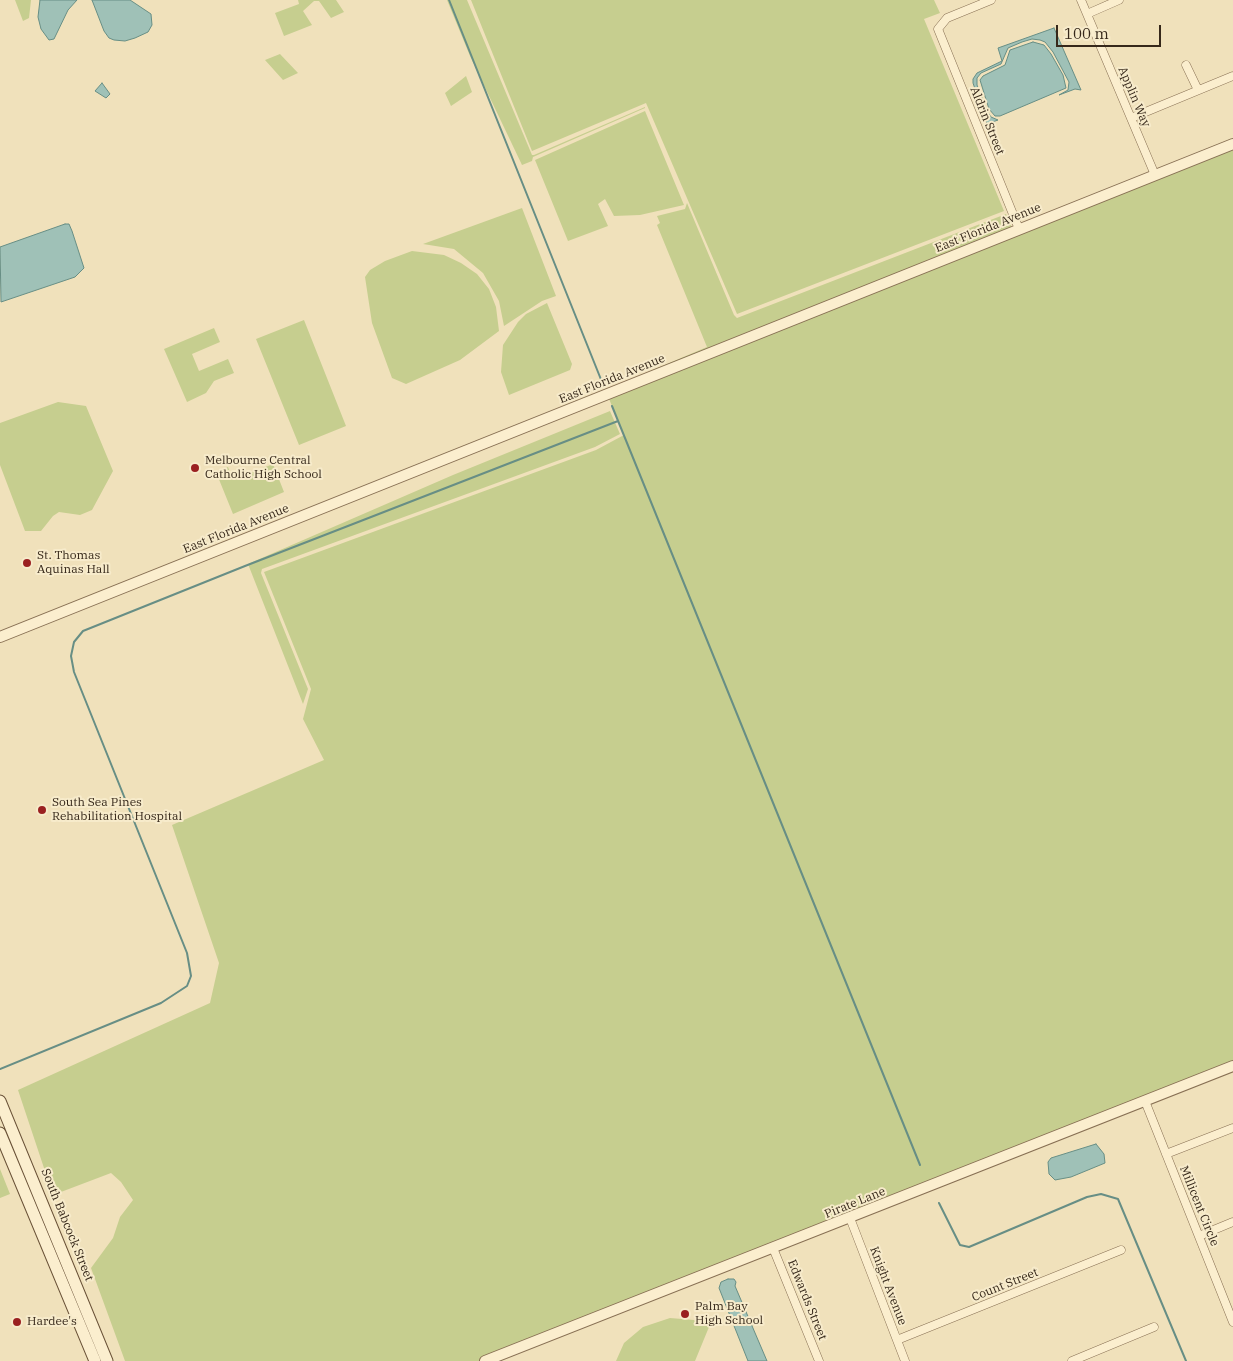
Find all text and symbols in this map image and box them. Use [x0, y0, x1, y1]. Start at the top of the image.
scale bar [1058, 15, 1163, 47]
text: 100 m [1064, 24, 1109, 43]
street label: Applin Way [1115, 65, 1153, 129]
street label: Aldrin Street [967, 85, 1007, 157]
street label: East Florida Avenue [933, 200, 1043, 256]
street label: East Florida Avenue [557, 351, 667, 407]
place label: Melbourne Central Catholic High School [205, 454, 322, 482]
marker: Melbourne Central Catholic High School [189, 462, 201, 474]
street label: East Florida Avenue [181, 501, 291, 557]
place label: St. Thomas Aquinas Hall [37, 549, 110, 577]
marker: St. Thomas Aquinas Hall [21, 557, 33, 569]
place label: South Sea Pines Rehabilitation Hospital [52, 796, 182, 824]
marker: South Sea Pines Rehabilitation Hospital [36, 804, 48, 816]
street label: Millicent Circle [1176, 1164, 1222, 1248]
street label: South Babcock Street [38, 1167, 96, 1283]
street label: Pirate Lane [823, 1184, 887, 1222]
street label: Knight Avenue [866, 1245, 910, 1327]
street label: Edwards Street [784, 1258, 830, 1342]
street label: Count Street [970, 1265, 1040, 1305]
place label: Palm Bay High School [695, 1300, 763, 1328]
marker: Palm Bay High School [679, 1308, 691, 1320]
place label: Hardee's [27, 1315, 77, 1329]
marker: Hardee's [11, 1316, 23, 1328]

